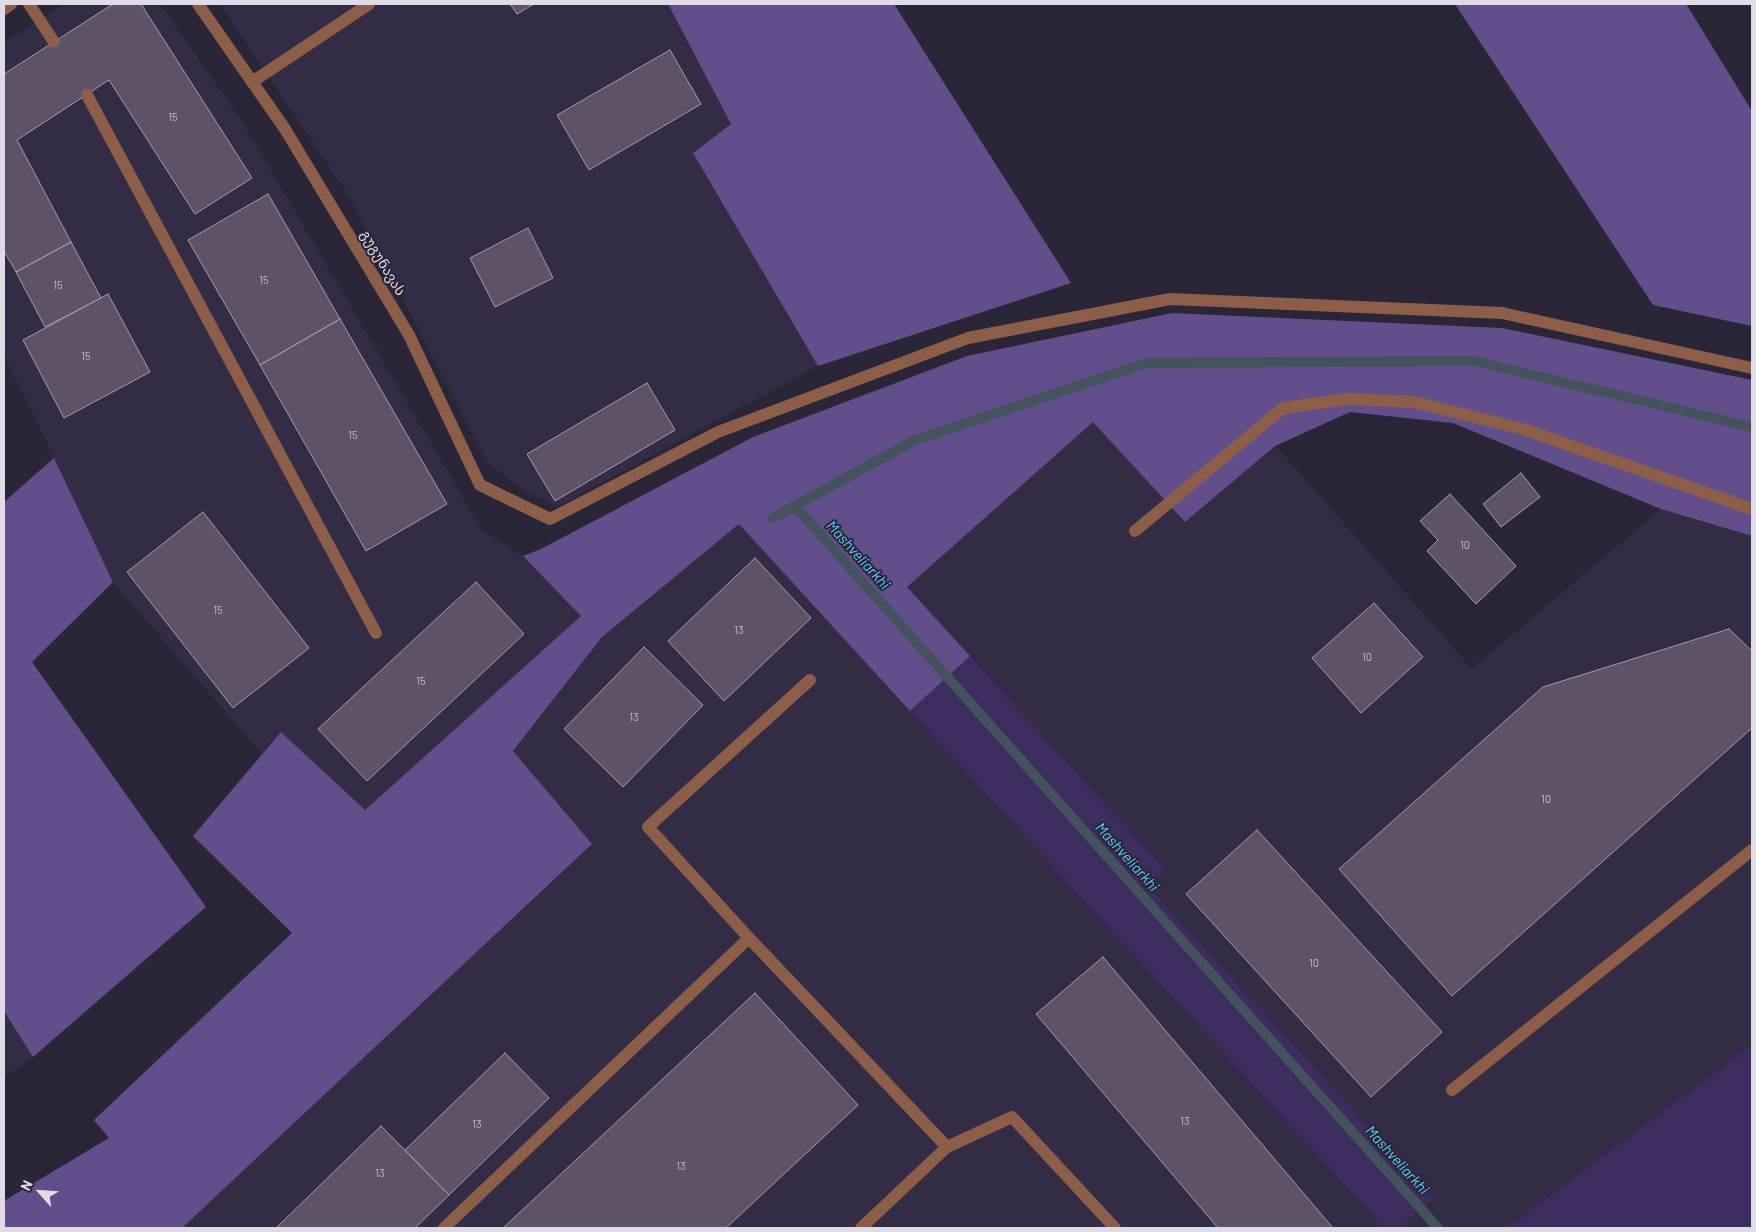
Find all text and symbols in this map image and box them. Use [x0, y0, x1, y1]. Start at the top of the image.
house number: 15 [168, 110, 178, 124]
street label: გუგუნავას [357, 227, 409, 299]
house number: 15 [259, 273, 269, 287]
house number: 15 [53, 278, 63, 292]
house number: 15 [81, 349, 91, 363]
house number: 15 [348, 428, 358, 442]
water label: Mashveliarkhi [822, 517, 894, 593]
house number: 10 [1460, 538, 1470, 552]
house number: 15 [213, 603, 223, 617]
house number: 13 [734, 623, 744, 637]
house number: 10 [1362, 650, 1372, 664]
house number: 15 [416, 674, 426, 688]
house number: 13 [629, 710, 639, 724]
house number: 10 [1541, 792, 1551, 806]
water label: Mashveliarkhi [1091, 819, 1163, 895]
house number: 10 [1309, 956, 1319, 970]
house number: 13 [1180, 1114, 1190, 1128]
house number: 13 [472, 1117, 482, 1131]
water label: Mashveliarkhi [1361, 1122, 1433, 1198]
house number: 13 [676, 1159, 686, 1173]
house number: 13 [375, 1166, 385, 1180]
north arrow [15, 1167, 65, 1217]
text: N [16, 1177, 36, 1193]

